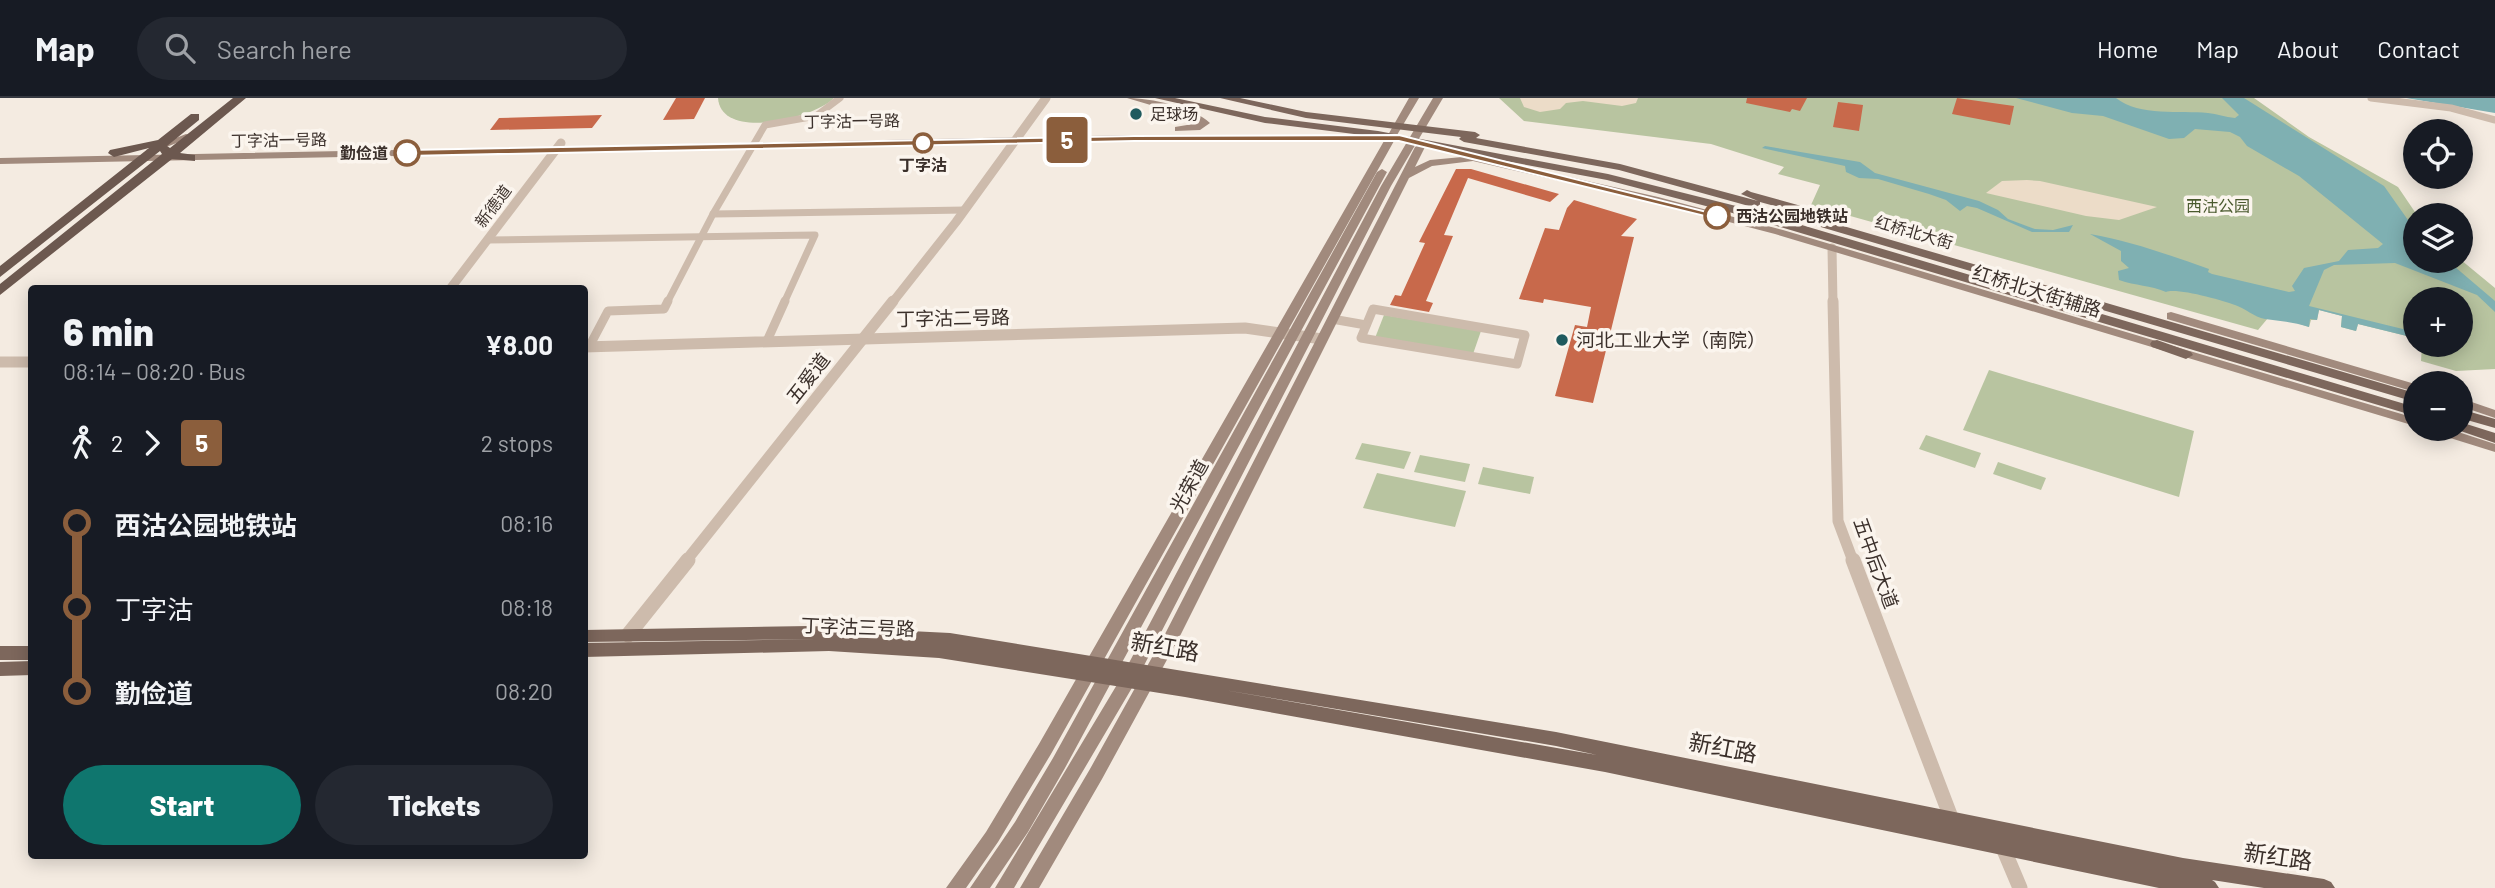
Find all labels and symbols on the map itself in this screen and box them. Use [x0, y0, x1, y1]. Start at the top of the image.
place label: 足球场 [1150, 104, 1198, 123]
marker: 足球场 [1128, 106, 1144, 122]
street label: 丁字沽一号路 [804, 110, 900, 131]
line badge: 5 [1044, 117, 1090, 163]
street label: 丁字沽一号路 [231, 129, 327, 150]
marker: 丁字沽 [913, 133, 933, 153]
marker: 勤俭道 [394, 140, 420, 166]
place label: 勤俭道 [340, 143, 388, 162]
place label: 丁字沽 [899, 155, 947, 174]
street label: 新德道 [471, 181, 515, 231]
park label: 西沽公园 [2186, 196, 2250, 215]
marker: 西沽公园地铁站 [1704, 203, 1730, 229]
place label: 西沽公园地铁站 [1736, 206, 1848, 225]
street label: 红桥北大街 [1873, 211, 1955, 252]
street label: 红桥北大街辅路 [1970, 260, 2104, 321]
street label: 丁字沽二号路 [896, 305, 1010, 330]
place label: 河北工业大学（南院） [1576, 328, 1766, 351]
marker: 河北工业大学（南院） [1554, 332, 1570, 348]
street label: 五爱道 [781, 348, 834, 407]
street label: 光荣道 [1165, 455, 1212, 516]
street label: 五中后大道 [1849, 514, 1904, 611]
street label: 丁字沽三号路 [801, 613, 915, 640]
street label: 新红路 [1129, 626, 1202, 666]
street label: 新红路 [1687, 727, 1760, 767]
street label: 新红路 [2242, 837, 2314, 875]

